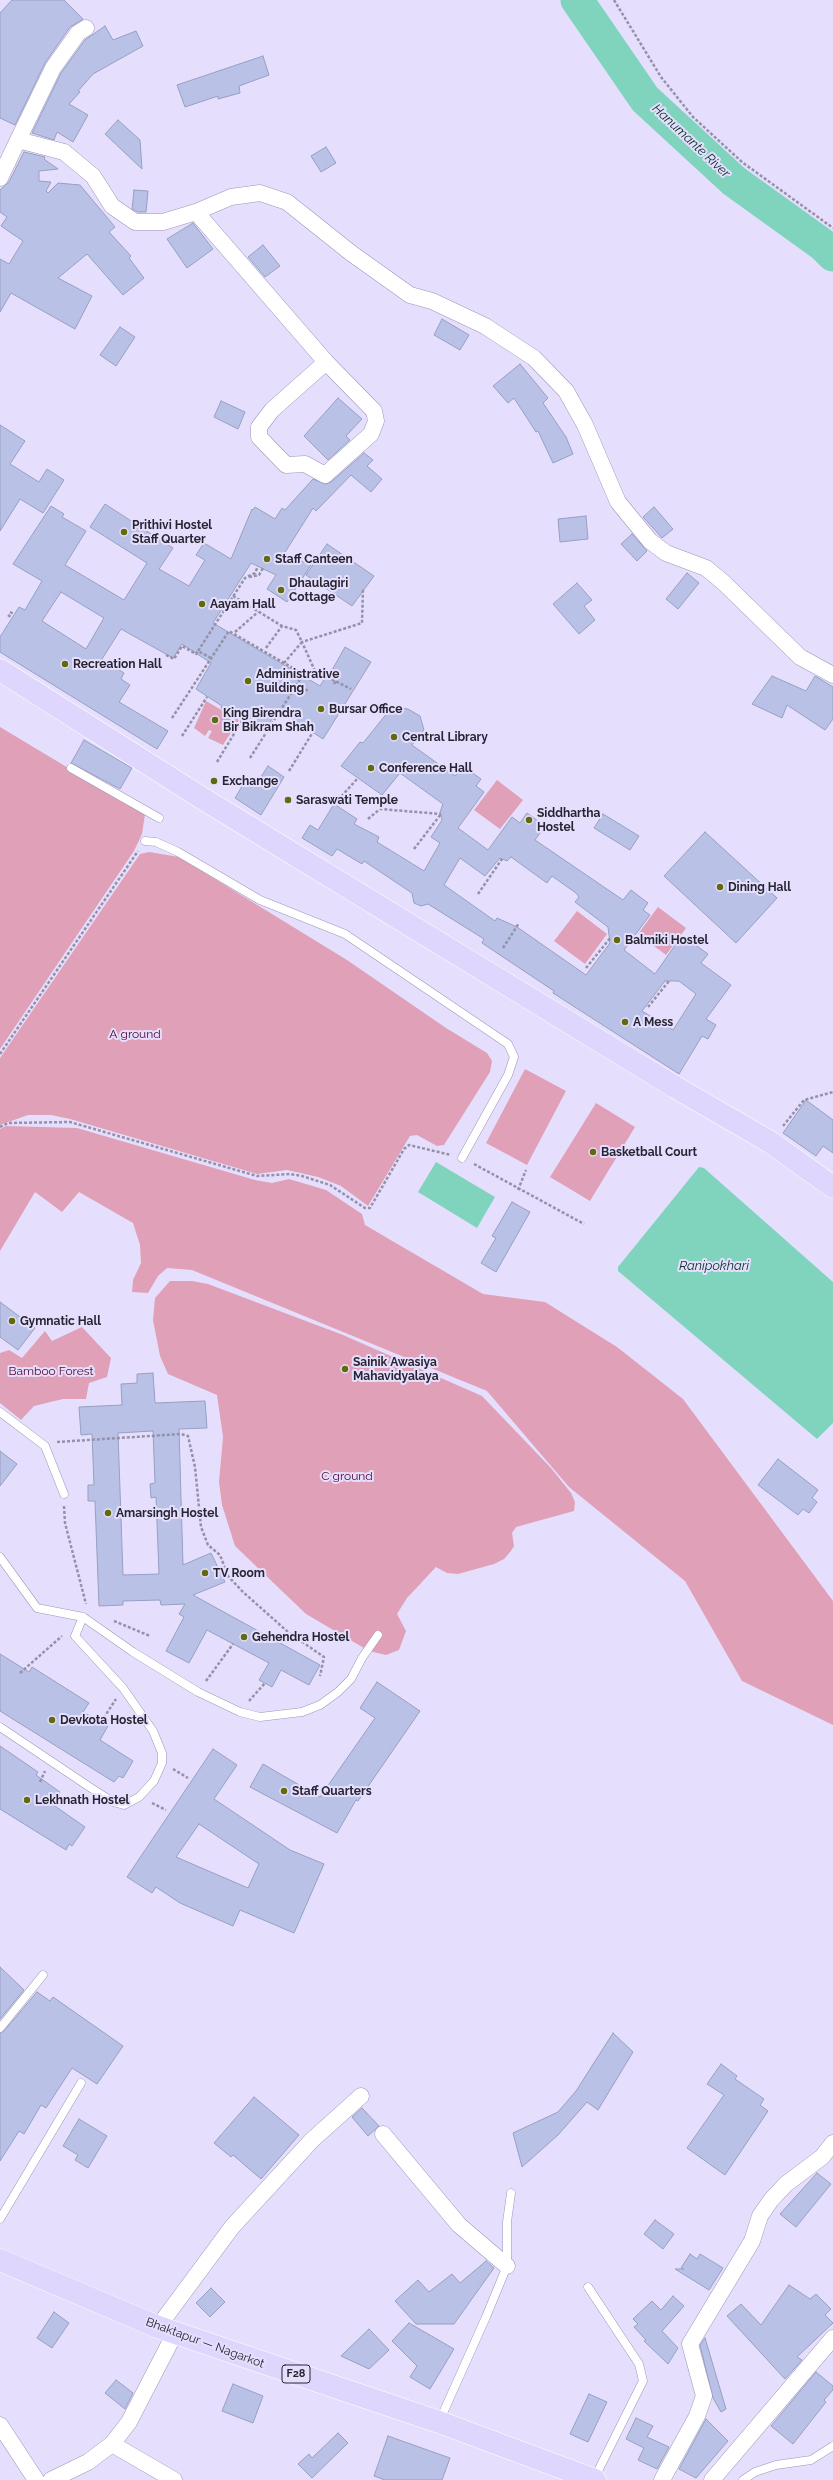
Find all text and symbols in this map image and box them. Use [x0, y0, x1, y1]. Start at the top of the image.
water label: Hanumante River [649, 101, 733, 181]
place label: Prithivi Hostel Staff Quarter [132, 518, 212, 546]
marker: Prithivi Hostel Staff Quarter [119, 527, 129, 537]
place label: Staff Canteen [275, 552, 353, 566]
marker: Staff Canteen [262, 554, 272, 564]
place label: Dhaulagiri Cottage [289, 576, 348, 604]
marker: Dhaulagiri Cottage [276, 585, 286, 595]
place label: Aayam Hall [210, 597, 275, 611]
marker: Aayam Hall [197, 599, 207, 609]
place label: Recreation Hall [73, 657, 162, 671]
marker: Recreation Hall [60, 659, 70, 669]
place label: Administrative Building [256, 667, 339, 695]
marker: Administrative Building [243, 676, 253, 686]
place label: Bursar Office [329, 702, 402, 716]
marker: Bursar Office [316, 704, 326, 714]
place label: King Birendra Bir Bikram Shah [223, 706, 314, 734]
marker: King Birendra Bir Bikram Shah [210, 715, 220, 725]
place label: Central Library [402, 730, 488, 744]
marker: Central Library [389, 732, 399, 742]
place label: Conference Hall [379, 761, 472, 775]
marker: Conference Hall [366, 763, 376, 773]
place label: Exchange [222, 774, 278, 788]
marker: Exchange [209, 776, 219, 786]
place label: Saraswati Temple [296, 793, 398, 807]
marker: Saraswati Temple [283, 795, 293, 805]
place label: Siddhartha Hostel [537, 806, 600, 834]
marker: Siddhartha Hostel [524, 815, 534, 825]
place label: Dining Hall [728, 880, 791, 894]
marker: Dining Hall [715, 882, 725, 892]
place label: Balmiki Hostel [625, 933, 708, 947]
marker: Balmiki Hostel [612, 935, 622, 945]
place label: A Mess [633, 1015, 673, 1029]
marker: A Mess [620, 1017, 630, 1027]
park label: A ground [109, 1027, 161, 1041]
place label: Basketball Court [601, 1145, 697, 1159]
marker: Basketball Court [588, 1147, 598, 1157]
water label: Ranipokhari [679, 1258, 749, 1274]
place label: Gymnatic Hall [20, 1314, 101, 1328]
marker: Gymnatic Hall [7, 1316, 17, 1326]
place label: Sainik Awasiya Mahavidyalaya [353, 1355, 439, 1383]
park label: Bamboo Forest [9, 1364, 93, 1378]
marker: Sainik Awasiya Mahavidyalaya [340, 1364, 350, 1374]
park label: C ground [321, 1469, 373, 1483]
place label: Amarsingh Hostel [116, 1506, 218, 1520]
marker: Amarsingh Hostel [103, 1508, 113, 1518]
place label: TV Room [213, 1566, 265, 1580]
marker: TV Room [200, 1568, 210, 1578]
place label: Gehendra Hostel [252, 1630, 349, 1644]
marker: Gehendra Hostel [239, 1632, 249, 1642]
place label: Devkota Hostel [60, 1713, 148, 1727]
marker: Devkota Hostel [47, 1715, 57, 1725]
place label: Staff Quarters [292, 1784, 372, 1798]
marker: Staff Quarters [279, 1786, 289, 1796]
place label: Lekhnath Hostel [35, 1793, 129, 1807]
marker: Lekhnath Hostel [22, 1795, 32, 1805]
street label: Bhaktapur — Nagarkot [144, 2315, 266, 2371]
road number: F28 [282, 2365, 310, 2383]

